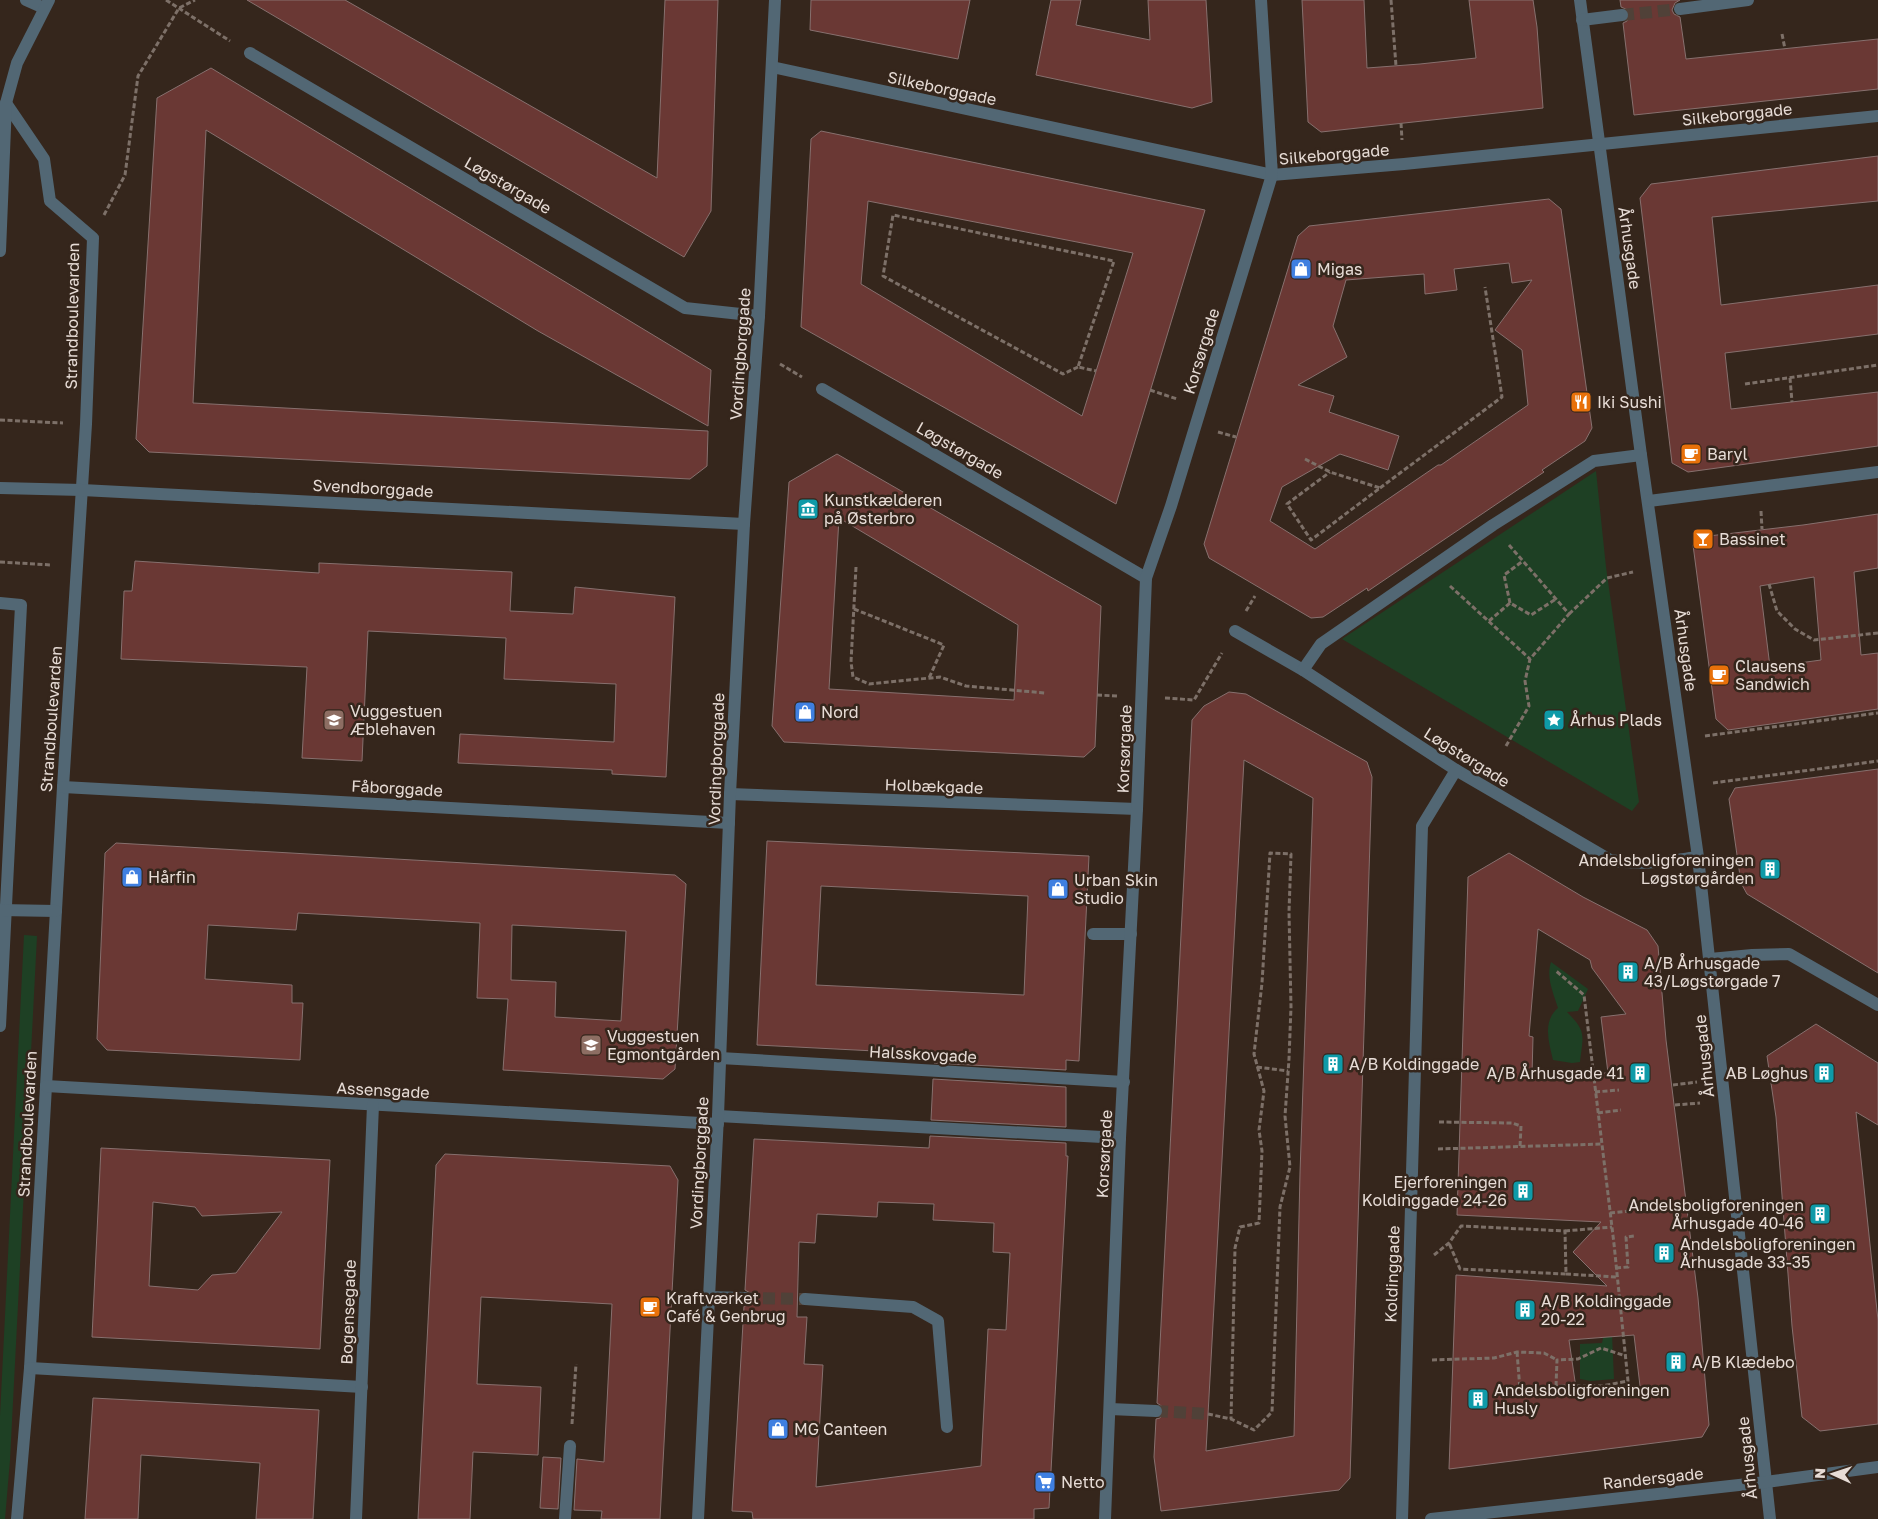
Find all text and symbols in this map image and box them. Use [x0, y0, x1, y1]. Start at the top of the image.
street label: Silkeborggade [886, 67, 998, 109]
street label: Silkeborggade [1681, 98, 1793, 130]
street label: Silkeborggade [1278, 139, 1390, 169]
street label: Løgstørgade [461, 152, 555, 218]
street label: Århusgade [1614, 206, 1646, 290]
street label: Strandboulevarden [61, 242, 83, 390]
shop icon: Migas [1289, 257, 1313, 281]
place label: Migas [1317, 259, 1362, 279]
street label: Vordingborggade [725, 287, 755, 421]
street label: Korsørgade [1178, 306, 1224, 396]
restaurant icon: Iki Sushi [1569, 390, 1593, 414]
place label: Iki Sushi [1597, 392, 1662, 412]
street label: Løgstørgade [913, 417, 1007, 483]
cafe icon: Baryl [1679, 442, 1703, 466]
place label: Baryl [1707, 444, 1748, 464]
street label: Svendborggade [312, 475, 434, 501]
place label: Kunstkælderen på Østerbro [824, 490, 942, 528]
museum icon: Kunstkælderen på Østerbro [796, 497, 820, 521]
bar icon: Bassinet [1691, 527, 1715, 551]
place label: Bassinet [1719, 529, 1786, 549]
street label: Århusgade [1670, 608, 1702, 692]
street label: Strandboulevarden [36, 645, 66, 793]
place label: Clausens Sandwich [1735, 656, 1810, 694]
cafe icon: Clausens Sandwich [1707, 663, 1731, 687]
street label: Vordingborggade [704, 692, 728, 826]
shop icon: Nord [793, 700, 817, 724]
place label: Vuggestuen Æblehaven [350, 701, 442, 739]
place label: Nord [821, 702, 859, 722]
street label: Korsørgade [1112, 704, 1136, 794]
school or university icon: Vuggestuen Æblehaven [322, 708, 346, 732]
place icon: Århus Plads [1542, 708, 1566, 732]
place label: Århus Plads [1570, 710, 1662, 730]
street label: Løgstørgade [1420, 723, 1514, 791]
street label: Holbækgade [884, 774, 984, 798]
street label: Fåborggade [351, 776, 443, 800]
place label: Andelsboligforeningen Løgstørgården [1578, 850, 1754, 888]
building icon: Andelsboligforeningen Løgstørgården [1758, 857, 1782, 881]
shop icon: Hårfin [120, 865, 144, 889]
place label: Hårfin [148, 867, 196, 887]
place label: Urban Skin Studio [1074, 870, 1158, 908]
shop icon: Urban Skin Studio [1046, 877, 1070, 901]
place label: A/B Århusgade 43/Løgstørgade 7 [1644, 953, 1781, 991]
building icon: A/B Århusgade 43/Løgstørgade 7 [1616, 960, 1640, 984]
street label: Århusgade [1690, 1014, 1718, 1098]
place label: Vuggestuen Egmontgården [607, 1026, 720, 1064]
school or university icon: Vuggestuen Egmontgården [579, 1033, 603, 1057]
street label: Halsskovgade [869, 1041, 977, 1067]
street label: Strandboulevarden [13, 1050, 41, 1198]
building icon: A/B Koldinggade [1321, 1052, 1345, 1076]
place label: A/B Koldinggade [1349, 1054, 1479, 1074]
building icon: A/B Århusgade 41 [1628, 1061, 1652, 1085]
building icon: AB Løghus [1812, 1061, 1836, 1085]
place label: A/B Århusgade 41 [1486, 1063, 1624, 1083]
place label: AB Løghus [1726, 1063, 1808, 1083]
street label: Assensgade [336, 1078, 430, 1102]
street label: Vordingborggade [686, 1096, 712, 1230]
street label: Korsørgade [1092, 1109, 1116, 1199]
place label: Ejerforeningen Koldinggade 24-26 [1362, 1172, 1507, 1210]
building icon: Ejerforeningen Koldinggade 24-26 [1511, 1179, 1535, 1203]
place label: Andelsboligforeningen Århusgade 40-46 [1628, 1195, 1804, 1233]
building icon: Andelsboligforeningen Århusgade 40-46 [1808, 1202, 1832, 1226]
street label: Koldinggade [1380, 1225, 1404, 1323]
place label: Andelsboligforeningen Århusgade 33-35 [1680, 1234, 1856, 1272]
building icon: Andelsboligforeningen Århusgade 33-35 [1652, 1241, 1676, 1265]
street label: Bogensegade [336, 1259, 360, 1365]
place label: Kraftværket Café & Genbrug [666, 1288, 786, 1326]
place label: A/B Koldinggade 20-22 [1541, 1291, 1671, 1329]
cafe icon: Kraftværket Café & Genbrug [638, 1295, 662, 1319]
building icon: A/B Koldinggade 20-22 [1513, 1298, 1537, 1322]
building icon: A/B Klædebo [1664, 1350, 1688, 1374]
place label: A/B Klædebo [1692, 1352, 1795, 1372]
place label: Andelsboligforeningen Husly [1494, 1380, 1670, 1418]
building icon: Andelsboligforeningen Husly [1466, 1387, 1490, 1411]
street label: Århusgade [1733, 1416, 1761, 1500]
shop icon: MG Canteen [766, 1417, 790, 1441]
place label: MG Canteen [794, 1419, 887, 1439]
north arrow [1808, 1449, 1858, 1499]
street label: Randersgade [1602, 1463, 1704, 1493]
text: N [1811, 1468, 1828, 1479]
supermarket icon: Netto [1033, 1470, 1057, 1494]
place label: Netto [1061, 1472, 1105, 1492]

